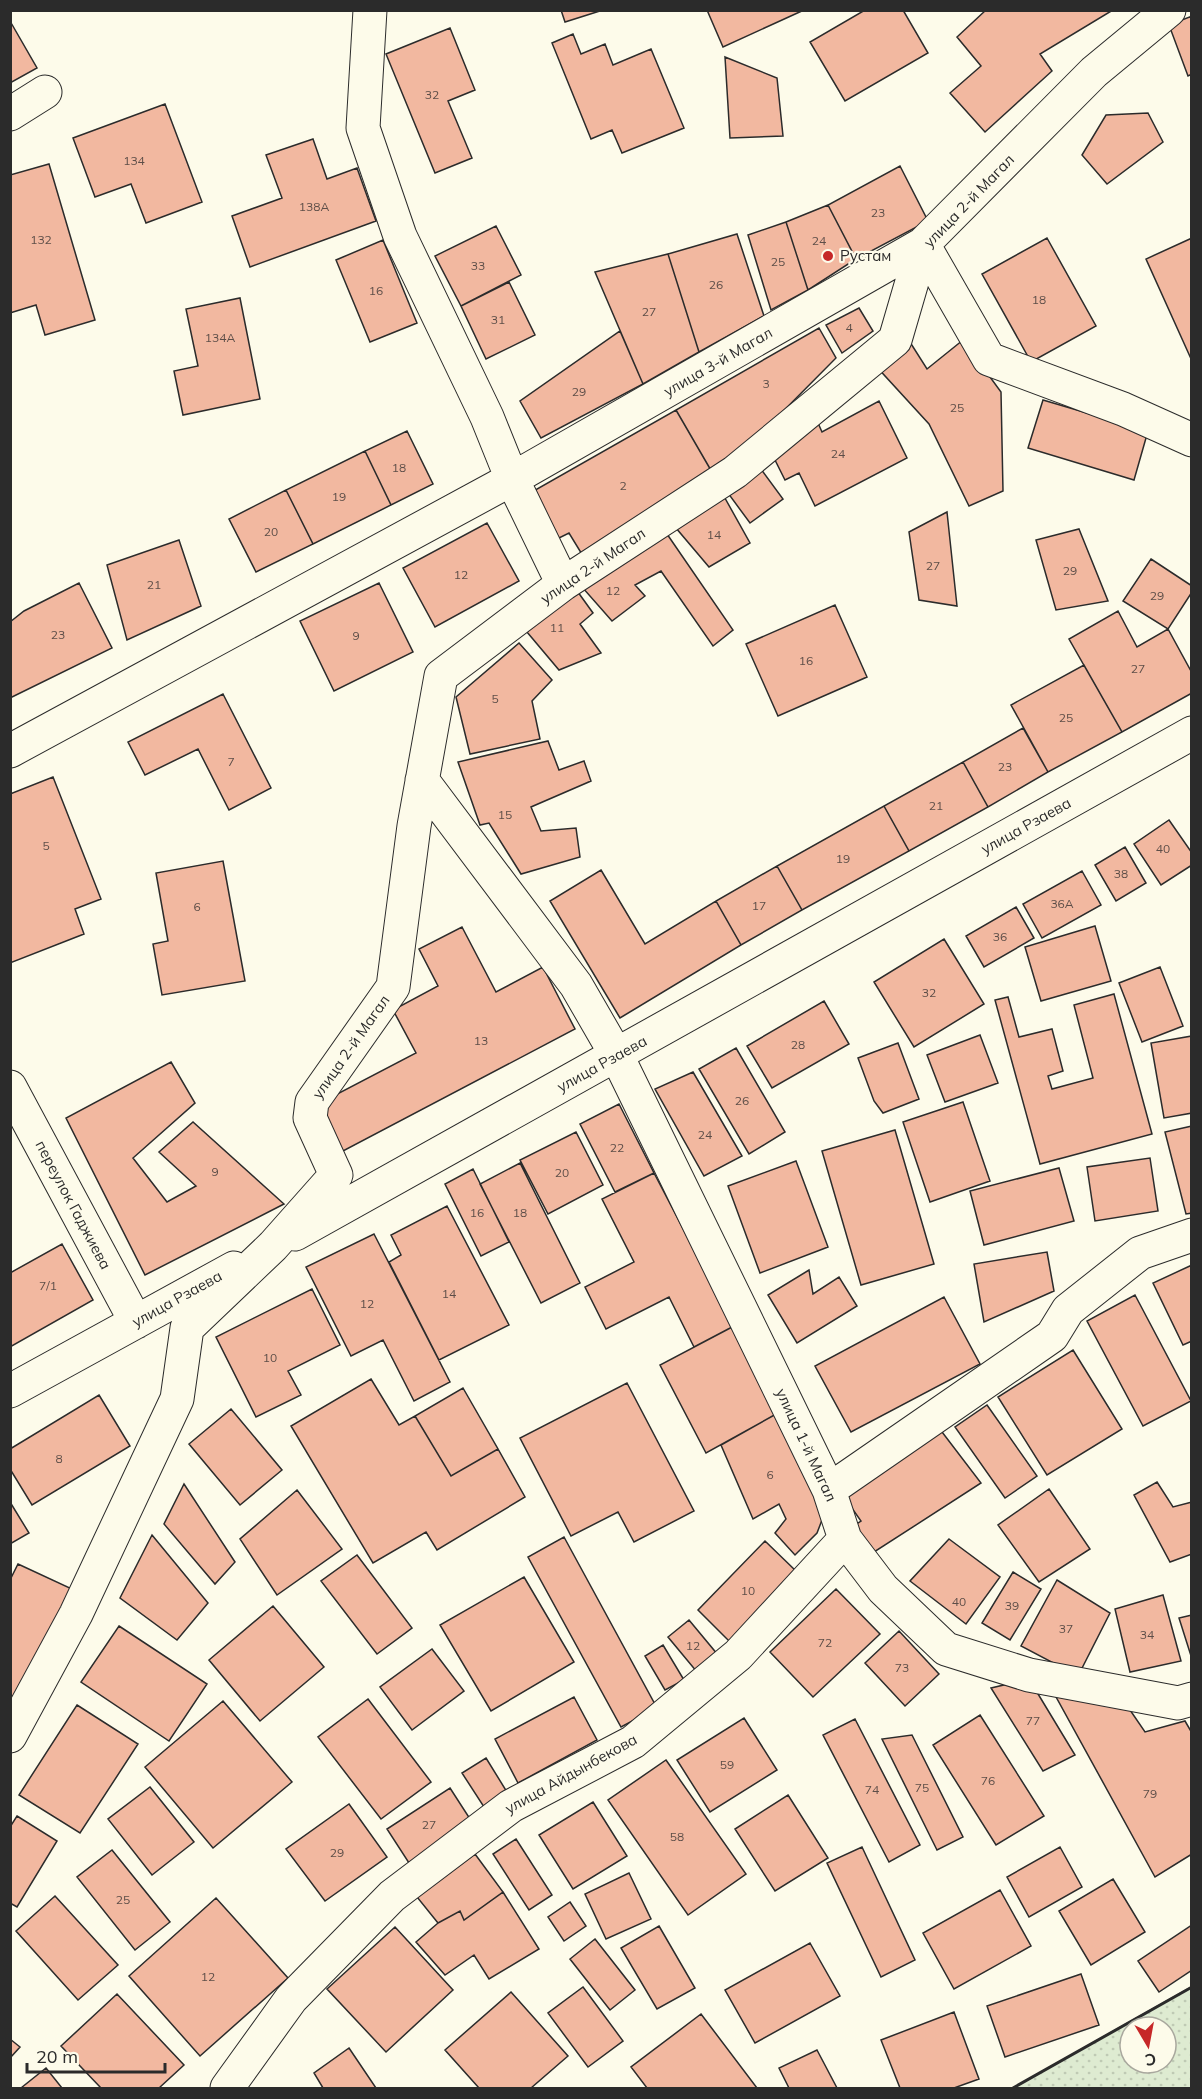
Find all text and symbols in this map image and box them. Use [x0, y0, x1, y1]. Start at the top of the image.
house number: 32 [425, 87, 439, 102]
street label: улица 2-й Магал [919, 150, 1018, 251]
house number: 134 [123, 153, 145, 168]
house number: 138А [299, 199, 329, 214]
house number: 23 [871, 205, 885, 220]
house number: 132 [30, 232, 52, 247]
house number: 24 [812, 233, 826, 248]
place label: Рустам [840, 246, 891, 265]
marker: Рустам [821, 249, 835, 263]
house number: 25 [771, 254, 785, 269]
house number: 33 [471, 258, 485, 273]
house number: 26 [709, 277, 723, 292]
house number: 16 [369, 283, 383, 298]
house number: 18 [1032, 292, 1046, 307]
house number: 27 [642, 304, 656, 319]
house number: 31 [491, 312, 505, 327]
house number: 4 [845, 320, 853, 335]
street label: улица 3-й Магал [660, 324, 776, 400]
house number: 134А [205, 330, 235, 345]
house number: 3 [762, 377, 770, 391]
house number: 29 [572, 384, 586, 399]
house number: 25 [950, 400, 964, 415]
house number: 24 [831, 446, 845, 461]
house number: 18 [392, 460, 406, 475]
house number: 2 [619, 478, 627, 493]
house number: 19 [332, 489, 346, 504]
street label: улица 2-й Магал [537, 523, 649, 608]
house number: 20 [264, 524, 278, 539]
house number: 14 [707, 527, 721, 542]
house number: 27 [926, 558, 940, 573]
house number: 29 [1063, 563, 1077, 578]
house number: 12 [454, 567, 468, 582]
house number: 21 [147, 577, 161, 592]
house number: 12 [606, 583, 620, 598]
house number: 29 [1150, 588, 1164, 603]
house number: 11 [550, 620, 564, 635]
house number: 23 [51, 627, 65, 642]
house number: 9 [352, 628, 360, 643]
house number: 16 [799, 653, 813, 668]
house number: 27 [1131, 661, 1145, 676]
house number: 5 [491, 691, 499, 706]
house number: 25 [1059, 710, 1073, 725]
house number: 7 [227, 754, 235, 769]
house number: 23 [998, 759, 1012, 774]
street label: улица Рзаева [977, 793, 1074, 858]
house number: 21 [929, 798, 943, 813]
house number: 15 [498, 807, 512, 822]
house number: 5 [42, 838, 50, 853]
house number: 40 [1156, 841, 1170, 856]
house number: 19 [836, 851, 850, 866]
house number: 38 [1114, 866, 1128, 881]
house number: 36А [1050, 896, 1074, 911]
house number: 17 [752, 898, 766, 913]
house number: 6 [193, 899, 201, 914]
house number: 36 [993, 929, 1007, 944]
house number: 32 [922, 985, 936, 1000]
street label: улица 2-й Магал [308, 991, 394, 1102]
street label: улица Рзаева [553, 1031, 650, 1096]
house number: 13 [474, 1033, 488, 1048]
house number: 28 [791, 1037, 805, 1052]
house number: 26 [735, 1093, 749, 1108]
house number: 24 [698, 1127, 712, 1142]
street label: переулок Гаджиева [31, 1137, 115, 1272]
house number: 22 [610, 1140, 624, 1155]
house number: 9 [211, 1164, 219, 1179]
house number: 20 [555, 1165, 569, 1180]
house number: 16 [470, 1205, 484, 1220]
house number: 18 [513, 1205, 527, 1220]
street label: улица Рзаева [128, 1266, 225, 1331]
house number: 7/1 [39, 1278, 57, 1293]
house number: 14 [442, 1286, 456, 1301]
house number: 12 [360, 1296, 374, 1311]
house number: 10 [263, 1350, 277, 1365]
street label: улица 1-й Магал [772, 1385, 841, 1504]
house number: 8 [55, 1451, 63, 1466]
house number: 6 [766, 1467, 774, 1482]
house number: 10 [741, 1583, 755, 1598]
house number: 40 [952, 1594, 966, 1609]
house number: 39 [1005, 1598, 1019, 1613]
house number: 37 [1059, 1621, 1073, 1636]
house number: 34 [1140, 1627, 1154, 1642]
house number: 72 [818, 1635, 832, 1650]
house number: 12 [686, 1638, 700, 1653]
house number: 73 [895, 1660, 909, 1675]
house number: 77 [1026, 1713, 1040, 1728]
street label: улица Айдынбекова [501, 1729, 640, 1818]
house number: 59 [720, 1757, 734, 1772]
house number: 76 [981, 1773, 995, 1788]
house number: 75 [915, 1780, 929, 1795]
house number: 74 [865, 1782, 879, 1797]
house number: 79 [1143, 1786, 1157, 1801]
house number: 27 [422, 1817, 436, 1832]
house number: 58 [670, 1829, 684, 1844]
house number: 29 [330, 1845, 344, 1860]
house number: 25 [116, 1892, 130, 1907]
house number: 12 [201, 1969, 215, 1984]
north arrow [1118, 2015, 1178, 2075]
scale bar [27, 2036, 165, 2074]
text: 20 m [36, 2045, 78, 2068]
text: С [1143, 2049, 1158, 2071]

